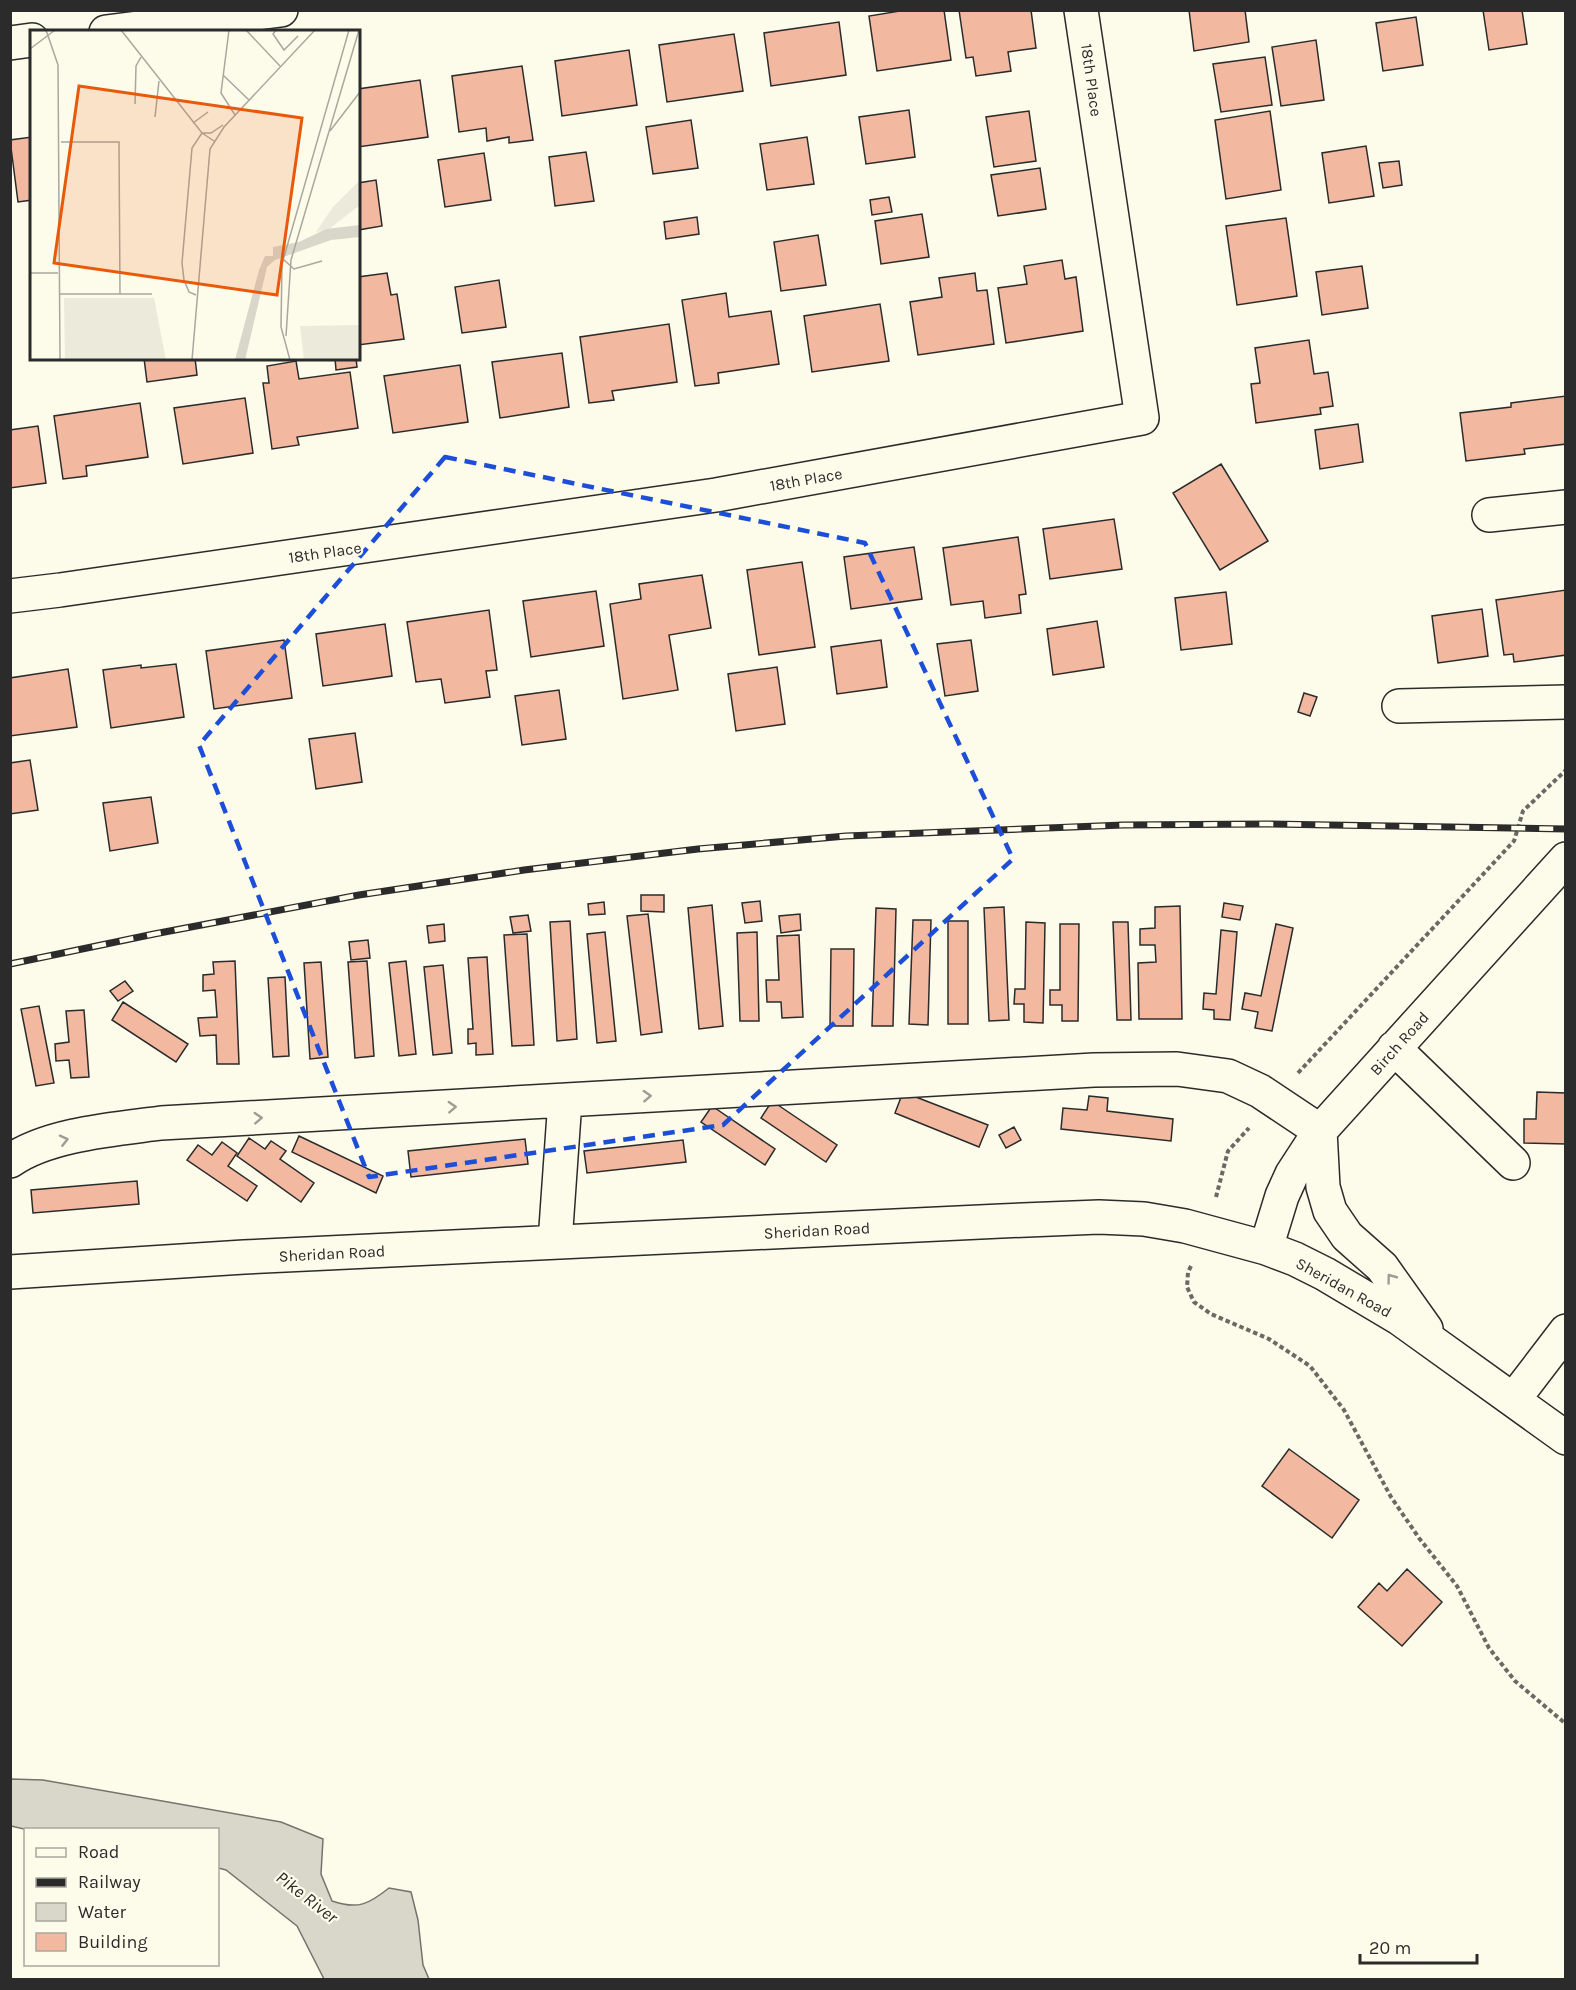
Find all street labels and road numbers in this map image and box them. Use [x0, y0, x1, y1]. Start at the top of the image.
street label: 18th Place [1077, 42, 1106, 118]
street label: 18th Place [768, 464, 844, 495]
street label: 18th Place [287, 538, 363, 567]
street label: Birch Road [1366, 1008, 1433, 1079]
street label: Sheridan Road [763, 1218, 871, 1243]
street label: Sheridan Road [278, 1241, 386, 1266]
street label: Sheridan Road [1293, 1253, 1395, 1322]

